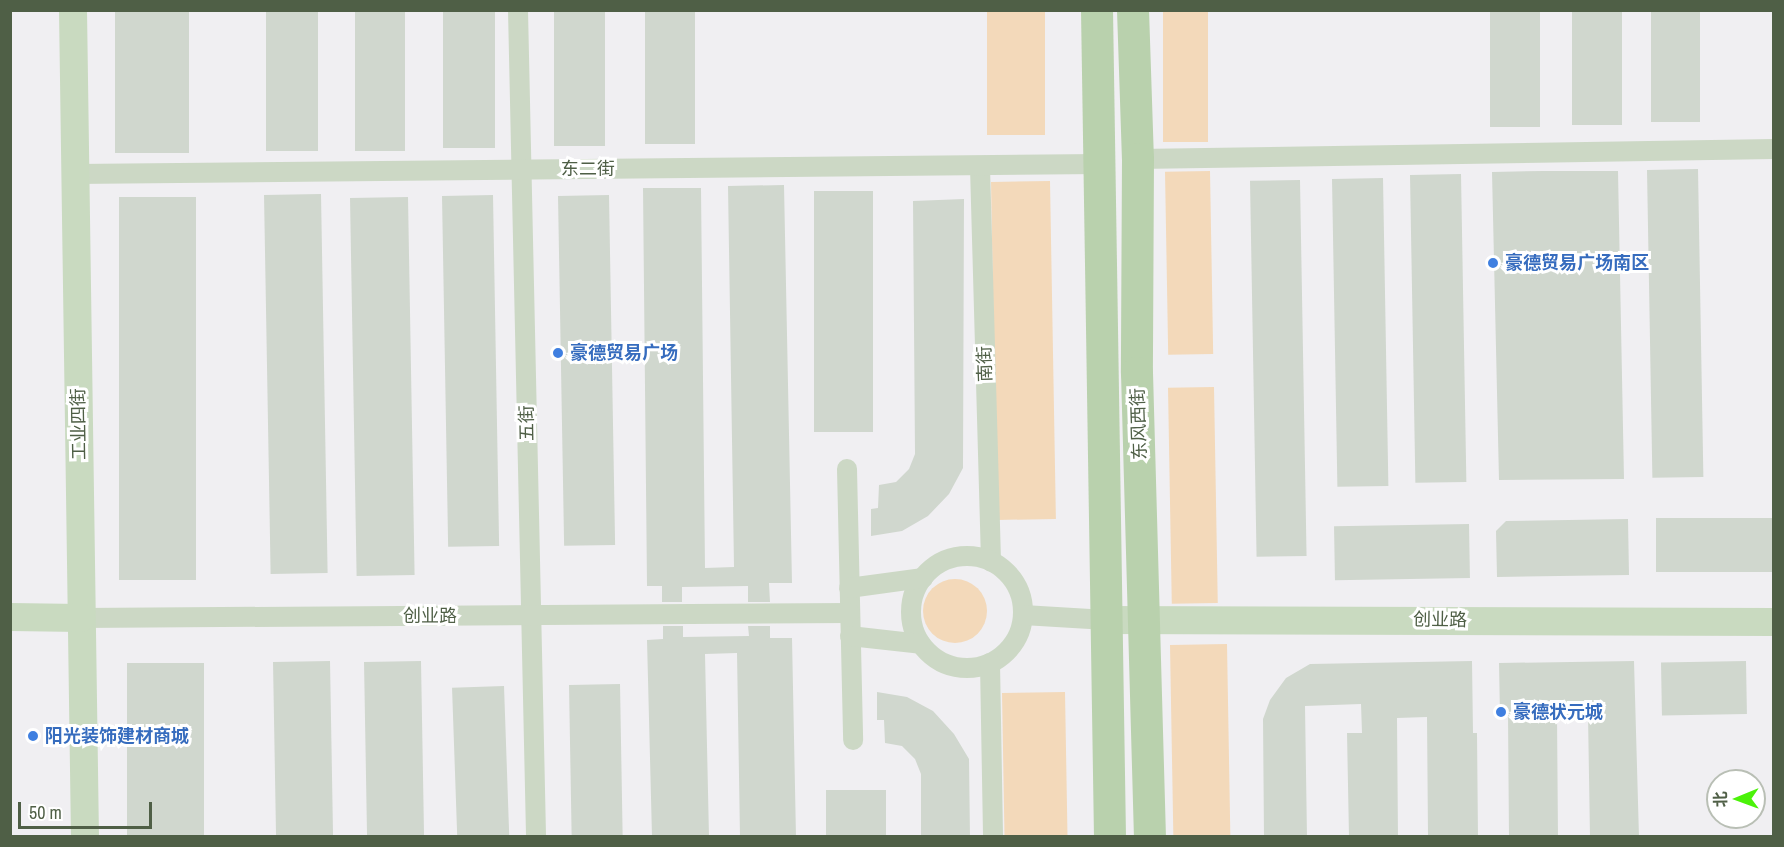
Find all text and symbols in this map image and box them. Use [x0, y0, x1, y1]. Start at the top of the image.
street label: 东二街 [561, 158, 615, 180]
place label: 豪德贸易广场南区 [1505, 252, 1649, 274]
marker: 豪德贸易广场南区 [1486, 256, 1500, 270]
place label: 豪德贸易广场 [570, 342, 678, 364]
marker: 豪德贸易广场 [551, 346, 565, 360]
street label: 南街 [974, 346, 996, 382]
street label: 工业四街 [68, 388, 90, 460]
street label: 东风西街 [1127, 388, 1151, 460]
street label: 五街 [516, 405, 538, 441]
street label: 创业路 [403, 605, 457, 627]
street label: 创业路 [1413, 609, 1467, 631]
place label: 豪德状元城 [1513, 701, 1603, 723]
marker: 豪德状元城 [1494, 705, 1508, 719]
place label: 阳光装饰建材商城 [45, 725, 189, 747]
marker: 阳光装饰建材商城 [26, 729, 40, 743]
north arrow [1706, 769, 1766, 829]
scale bar [21, 790, 154, 828]
text: 北 [1709, 791, 1731, 807]
text: 50 m [29, 800, 62, 825]

